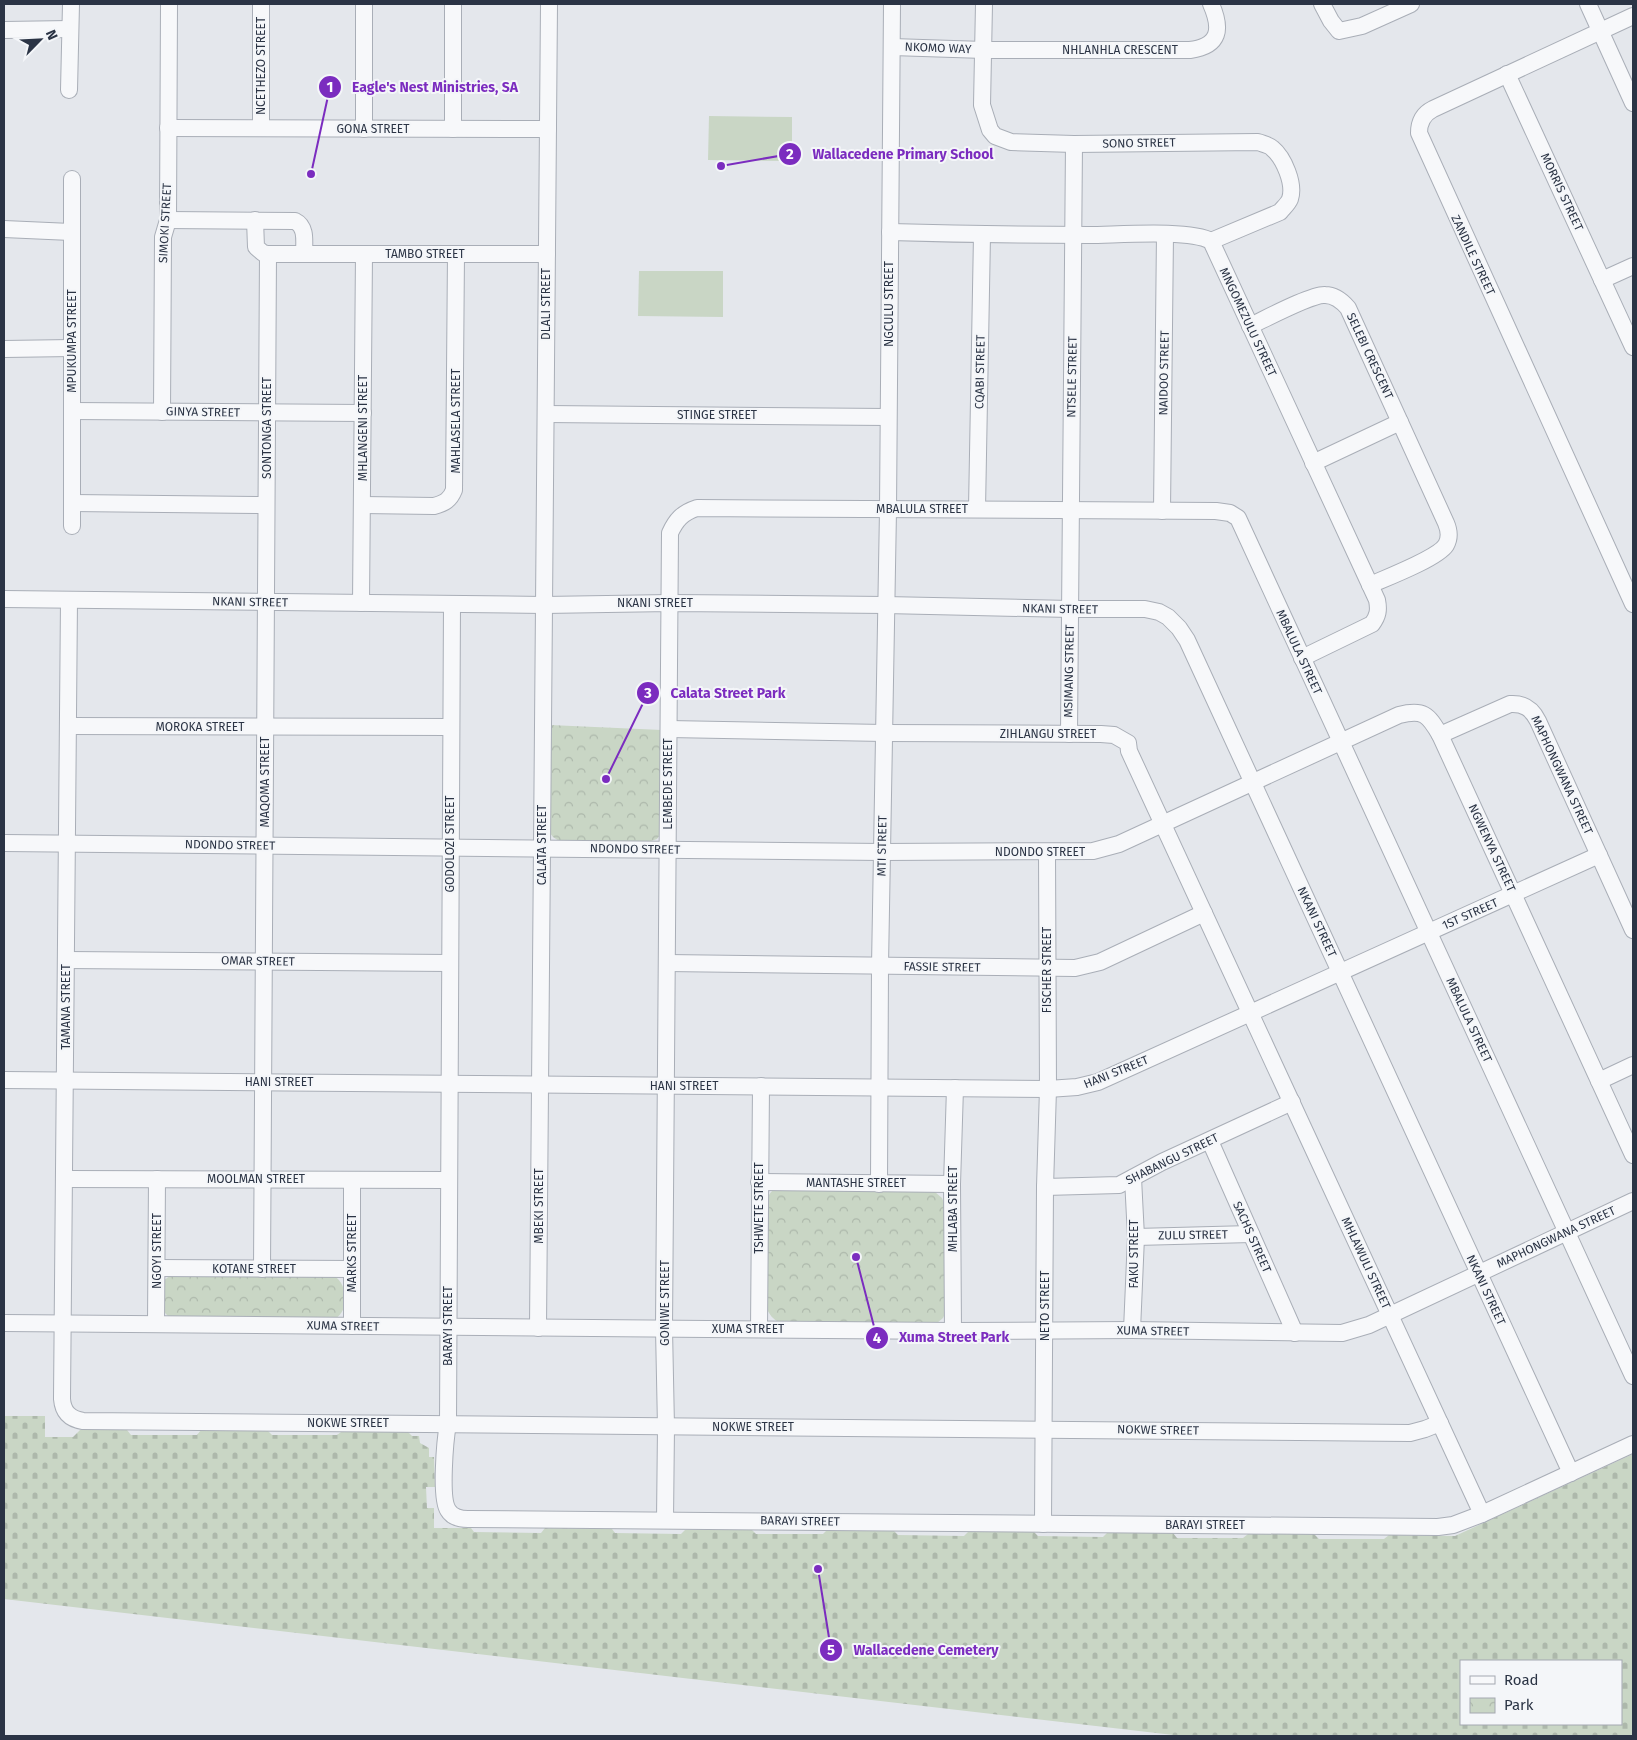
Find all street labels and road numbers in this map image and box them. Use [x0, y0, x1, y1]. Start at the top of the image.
street label: NCETHEZO STREET [254, 16, 268, 115]
street label: NKOMO WAY [904, 40, 972, 56]
street label: NHLANHLA CRESCENT [1062, 43, 1179, 57]
street label: GONA STREET [337, 122, 410, 136]
street label: SONO STREET [1102, 135, 1177, 151]
street label: MORRIS STREET [1538, 151, 1586, 234]
street label: SIMOKI STREET [156, 182, 174, 263]
street label: ZANDILE STREET [1448, 213, 1498, 298]
street label: TAMBO STREET [385, 247, 465, 261]
street label: NGCULU STREET [882, 260, 896, 347]
street label: MNGOMEZULU STREET [1217, 265, 1280, 379]
street label: DLALI STREET [539, 267, 553, 340]
street label: MPUKUMPA STREET [65, 288, 79, 393]
street label: SELEBI CRESCENT [1344, 311, 1396, 402]
street label: NAIDOO STREET [1156, 330, 1172, 416]
street label: CQABI STREET [972, 334, 988, 409]
street label: NTSELE STREET [1064, 335, 1080, 418]
street label: MAHLASELA STREET [449, 368, 463, 474]
street label: MHLANGENI STREET [356, 374, 370, 481]
street label: SONTONGA STREET [260, 376, 274, 479]
street label: GINYA STREET [166, 404, 241, 420]
street label: STINGE STREET [677, 408, 758, 422]
street label: MBALULA STREET [876, 502, 969, 516]
street label: NKANI STREET [212, 594, 289, 610]
street label: NKANI STREET [617, 596, 694, 610]
street label: NKANI STREET [1022, 601, 1099, 617]
street label: MBALULA STREET [1273, 607, 1325, 697]
street label: MSIMANG STREET [1061, 624, 1077, 718]
street label: MAPHONGWANA STREET [1528, 713, 1596, 837]
street label: MOROKA STREET [156, 720, 245, 734]
street label: ZIHLANGU STREET [1000, 727, 1097, 741]
street label: MAQOMA STREET [258, 736, 272, 827]
street label: LEMBEDE STREET [661, 737, 675, 830]
street label: GODOLOZI STREET [443, 795, 457, 893]
street label: NGWENYA STREET [1466, 802, 1519, 895]
street label: CALATA STREET [535, 804, 549, 885]
street label: MTI STREET [874, 815, 890, 877]
street label: NDONDO STREET [185, 837, 276, 853]
street label: NDONDO STREET [590, 841, 681, 857]
street label: NDONDO STREET [995, 845, 1086, 859]
street label: NKANI STREET [1295, 885, 1340, 960]
street label: 1ST STREET [1440, 895, 1501, 933]
street label: FISCHER STREET [1040, 926, 1054, 1013]
street label: OMAR STREET [221, 953, 296, 969]
street label: FASSIE STREET [903, 959, 981, 975]
street label: TAMANA STREET [59, 963, 73, 1050]
street label: MBALULA STREET [1443, 975, 1495, 1065]
street label: HANI STREET [1082, 1052, 1151, 1091]
street label: HANI STREET [245, 1075, 314, 1089]
street label: HANI STREET [650, 1079, 719, 1093]
street label: SHABANGU STREET [1123, 1130, 1221, 1188]
street label: TSHWETE STREET [752, 1161, 766, 1254]
street label: MHLABA STREET [946, 1165, 960, 1252]
street label: MBEKI STREET [532, 1167, 546, 1244]
street label: MOOLMAN STREET [207, 1172, 306, 1186]
street label: MANTASHE STREET [806, 1176, 907, 1190]
street label: SACHS STREET [1230, 1199, 1274, 1276]
street label: MAPHONGWANA STREET [1494, 1203, 1618, 1271]
street label: NGOYI STREET [150, 1212, 164, 1289]
street label: MARKS STREET [345, 1213, 359, 1292]
street label: MHLAWULI STREET [1339, 1215, 1394, 1312]
street label: FAKU STREET [1127, 1219, 1141, 1289]
street label: ZULU STREET [1158, 1227, 1229, 1243]
street label: NKANI STREET [1464, 1253, 1509, 1328]
street label: GONIWE STREET [658, 1259, 672, 1346]
street label: KOTANE STREET [212, 1262, 297, 1276]
street label: NETO STREET [1038, 1270, 1052, 1341]
street label: BARAYI STREET [441, 1285, 455, 1366]
street label: XUMA STREET [307, 1318, 380, 1334]
street label: XUMA STREET [712, 1322, 785, 1336]
street label: XUMA STREET [1117, 1323, 1190, 1339]
street label: NOKWE STREET [307, 1416, 390, 1430]
street label: NOKWE STREET [712, 1420, 795, 1434]
street label: NOKWE STREET [1117, 1422, 1200, 1438]
street label: BARAYI STREET [760, 1513, 841, 1529]
street label: BARAYI STREET [1165, 1518, 1246, 1532]

